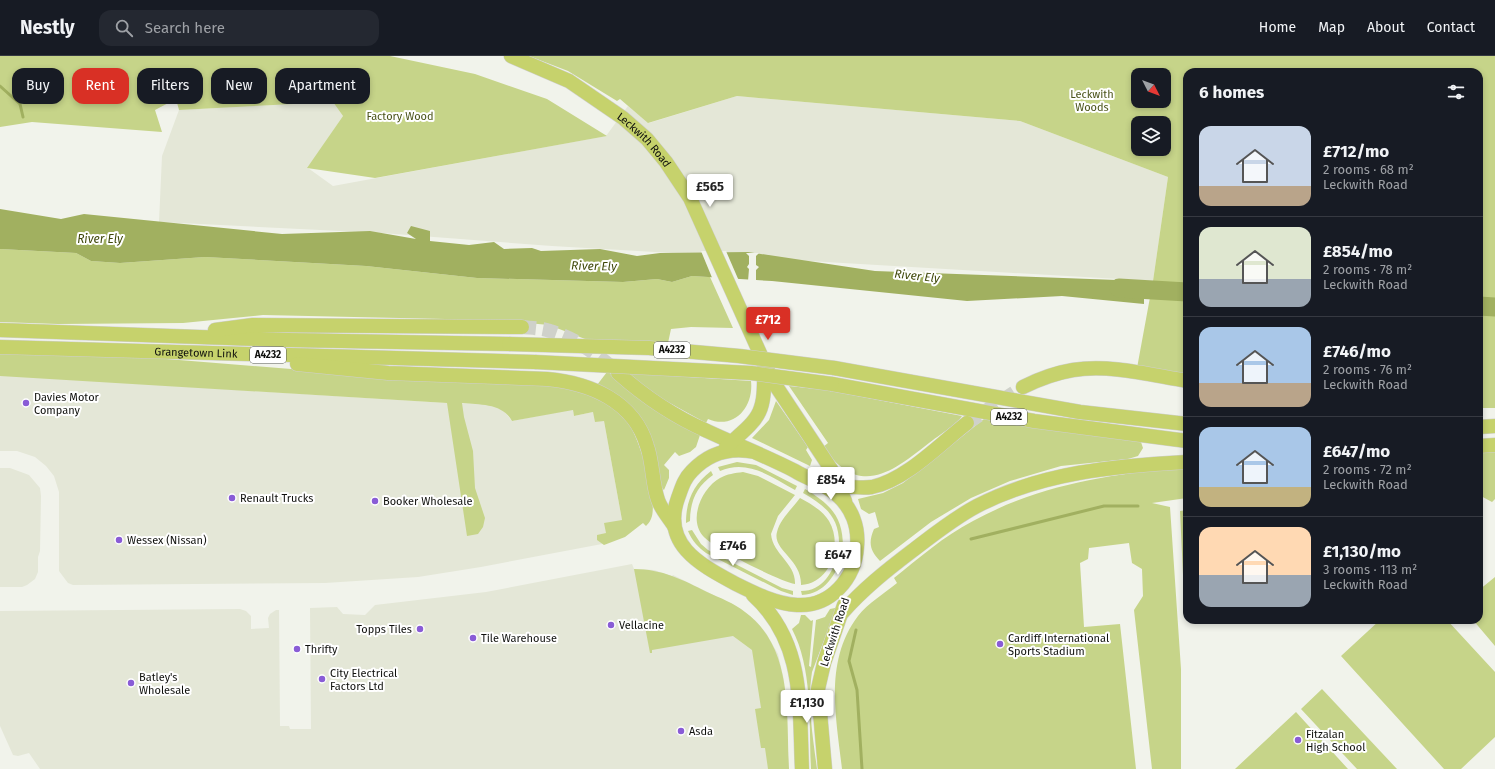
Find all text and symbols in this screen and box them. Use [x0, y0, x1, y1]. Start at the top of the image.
search box [99, 10, 379, 46]
text: Nestly [20, 16, 75, 39]
icon: search [113, 17, 135, 39]
text: Search here [145, 19, 225, 37]
text: Home [1259, 19, 1296, 36]
text: Map [1318, 19, 1345, 36]
text: About [1367, 19, 1405, 36]
text: Contact [1427, 19, 1475, 36]
chip: Buy [12, 68, 64, 104]
chip: Rent [72, 68, 129, 104]
chip: Filters [137, 68, 203, 104]
chip: New [211, 68, 267, 104]
chip: Apartment [275, 68, 370, 104]
north arrow [1131, 68, 1171, 108]
map controls [1131, 68, 1171, 156]
icon: filters [1445, 81, 1467, 103]
text: 6 homes [1199, 82, 1264, 103]
park label: Leckwith Woods [1070, 88, 1114, 114]
park label: Factory Wood [366, 110, 434, 123]
street label: Leckwith Road [615, 110, 674, 169]
button: layers [1131, 116, 1171, 156]
text: £712/mo [1323, 141, 1389, 162]
icon: home [1231, 142, 1279, 190]
text: 2 rooms · 68 m² [1323, 162, 1414, 177]
pin: £565 [686, 174, 734, 208]
text: Leckwith Road [1323, 177, 1408, 192]
text: £565 [696, 179, 724, 194]
water label: River Ely [77, 232, 124, 246]
text: £854/mo [1323, 241, 1393, 262]
icon: home [1231, 243, 1279, 291]
water label: River Ely [571, 259, 618, 273]
text: 2 rooms · 78 m² [1323, 262, 1412, 277]
water label: River Ely [894, 267, 942, 285]
text: Leckwith Road [1323, 277, 1408, 292]
pin: £712 [744, 307, 792, 341]
text: £712 [755, 312, 781, 327]
text: £746/mo [1323, 341, 1391, 362]
road number: A4232 [654, 342, 690, 358]
icon: home [1231, 343, 1279, 391]
street label: Grangetown Link [154, 345, 238, 360]
road number: A4232 [250, 347, 286, 363]
text: 2 rooms · 76 m² [1323, 362, 1412, 377]
text: Leckwith Road [1323, 377, 1408, 392]
place label: Davies Motor Company [34, 391, 100, 417]
marker: Davies Motor Company [21, 398, 31, 408]
road number: A4232 [991, 409, 1027, 425]
text: £647/mo [1323, 441, 1390, 462]
icon: home [1231, 443, 1279, 491]
text: 2 rooms · 72 m² [1323, 462, 1412, 477]
pin: £854 [807, 467, 855, 501]
text: £854 [817, 472, 845, 487]
text: Leckwith Road [1323, 477, 1408, 492]
place label: Renault Trucks [240, 492, 313, 505]
marker: Renault Trucks [227, 493, 237, 503]
place label: Booker Wholesale [383, 495, 472, 508]
marker: Booker Wholesale [370, 496, 380, 506]
pin: £746 [709, 533, 757, 567]
place label: Wessex (Nissan) [127, 534, 207, 547]
marker: Wessex (Nissan) [114, 535, 124, 545]
text: £746 [719, 538, 747, 553]
text: £1,130/mo [1323, 541, 1401, 562]
pin: £647 [814, 542, 862, 576]
icon: home [1231, 543, 1279, 591]
text: £647 [824, 547, 852, 562]
text: 3 rooms · 113 m² [1323, 562, 1417, 577]
text: Leckwith Road [1323, 577, 1408, 592]
street label: Leckwith Road [818, 596, 852, 668]
place label: Vellacine [619, 619, 664, 632]
marker: Vellacine [606, 620, 616, 630]
place label: Topps Tiles [356, 623, 412, 636]
marker: Topps Tiles [415, 624, 425, 634]
place label: Tile Warehouse [481, 632, 557, 645]
place label: Cardiff International Sports Stadium [1008, 632, 1109, 658]
marker: Tile Warehouse [468, 633, 478, 643]
marker: Cardiff International Sports Stadium [995, 639, 1005, 649]
place label: Thrifty [305, 643, 338, 656]
marker: Thrifty [292, 644, 302, 654]
place label: City Electrical Factors Ltd [330, 667, 397, 693]
place label: Batley's Wholesale [139, 671, 190, 697]
marker: City Electrical Factors Ltd [317, 674, 327, 684]
marker: Batley's Wholesale [126, 678, 136, 688]
pin: £1,130 [774, 690, 840, 724]
text: £1,130 [790, 695, 824, 710]
place label: Asda [689, 725, 713, 738]
marker: Asda [676, 726, 686, 736]
place label: Fitzalan High School [1306, 728, 1365, 754]
marker: Fitzalan High School [1293, 735, 1303, 745]

